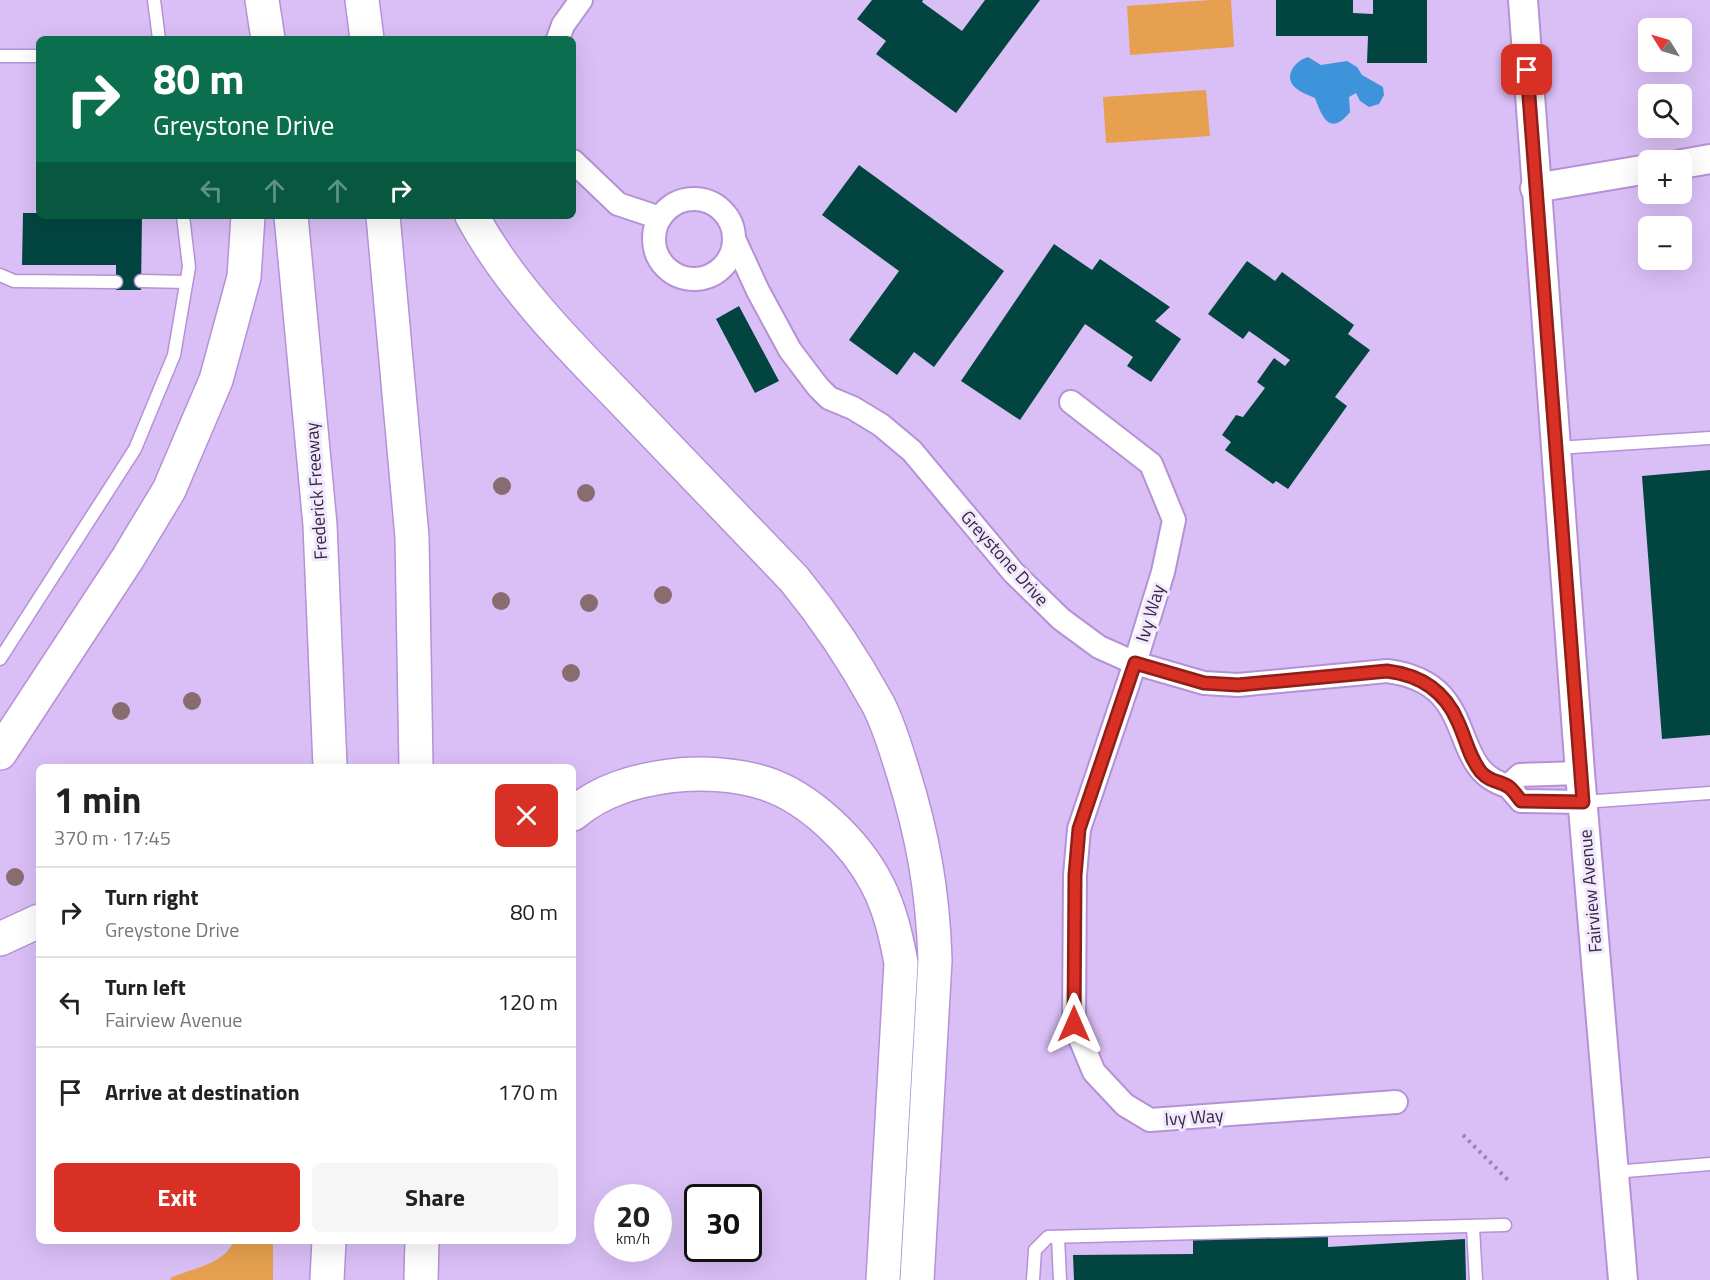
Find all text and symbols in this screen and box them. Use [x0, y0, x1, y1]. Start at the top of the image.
north arrow [1638, 18, 1692, 72]
map controls [1638, 18, 1692, 270]
pin [1501, 44, 1552, 95]
text: 80 m [153, 46, 245, 110]
icon: arrive [1510, 53, 1543, 86]
icon: right [54, 60, 132, 138]
button: search [1638, 84, 1692, 138]
text: Greystone Drive [153, 104, 334, 145]
button: + [1638, 150, 1692, 204]
icon: left [195, 174, 228, 207]
icon: ahead [258, 174, 291, 207]
icon: ahead [321, 174, 354, 207]
icon: right [384, 174, 417, 207]
button: − [1638, 216, 1692, 270]
street label: Frederick Freeway [298, 421, 334, 561]
street label: Greystone Drive [955, 504, 1055, 612]
street label: Ivy Way [1128, 581, 1172, 645]
text: 1 min [54, 772, 141, 827]
button: close [495, 784, 558, 847]
text: 370 m · 17:45 [54, 822, 171, 853]
street label: Fairview Avenue [1571, 828, 1609, 954]
text: Turn right [105, 880, 199, 914]
text: 80 m [510, 895, 558, 929]
icon: right [54, 896, 87, 929]
text: Greystone Drive [105, 914, 239, 945]
text: Turn left [105, 970, 186, 1004]
text: 120 m [498, 985, 558, 1019]
icon: left [54, 986, 87, 1019]
position arrow [1042, 992, 1106, 1056]
text: Fairview Avenue [105, 1004, 242, 1035]
text: Arrive at destination [105, 1075, 300, 1109]
text: 170 m [498, 1075, 558, 1109]
icon: arrive [54, 1076, 87, 1109]
street label: Ivy Way [1164, 1101, 1225, 1133]
button: Exit [54, 1163, 300, 1232]
button: Share [312, 1163, 558, 1232]
speed limit sign: 30 [684, 1184, 762, 1262]
text: 20 [616, 1193, 650, 1239]
text: km/h [616, 1227, 650, 1250]

